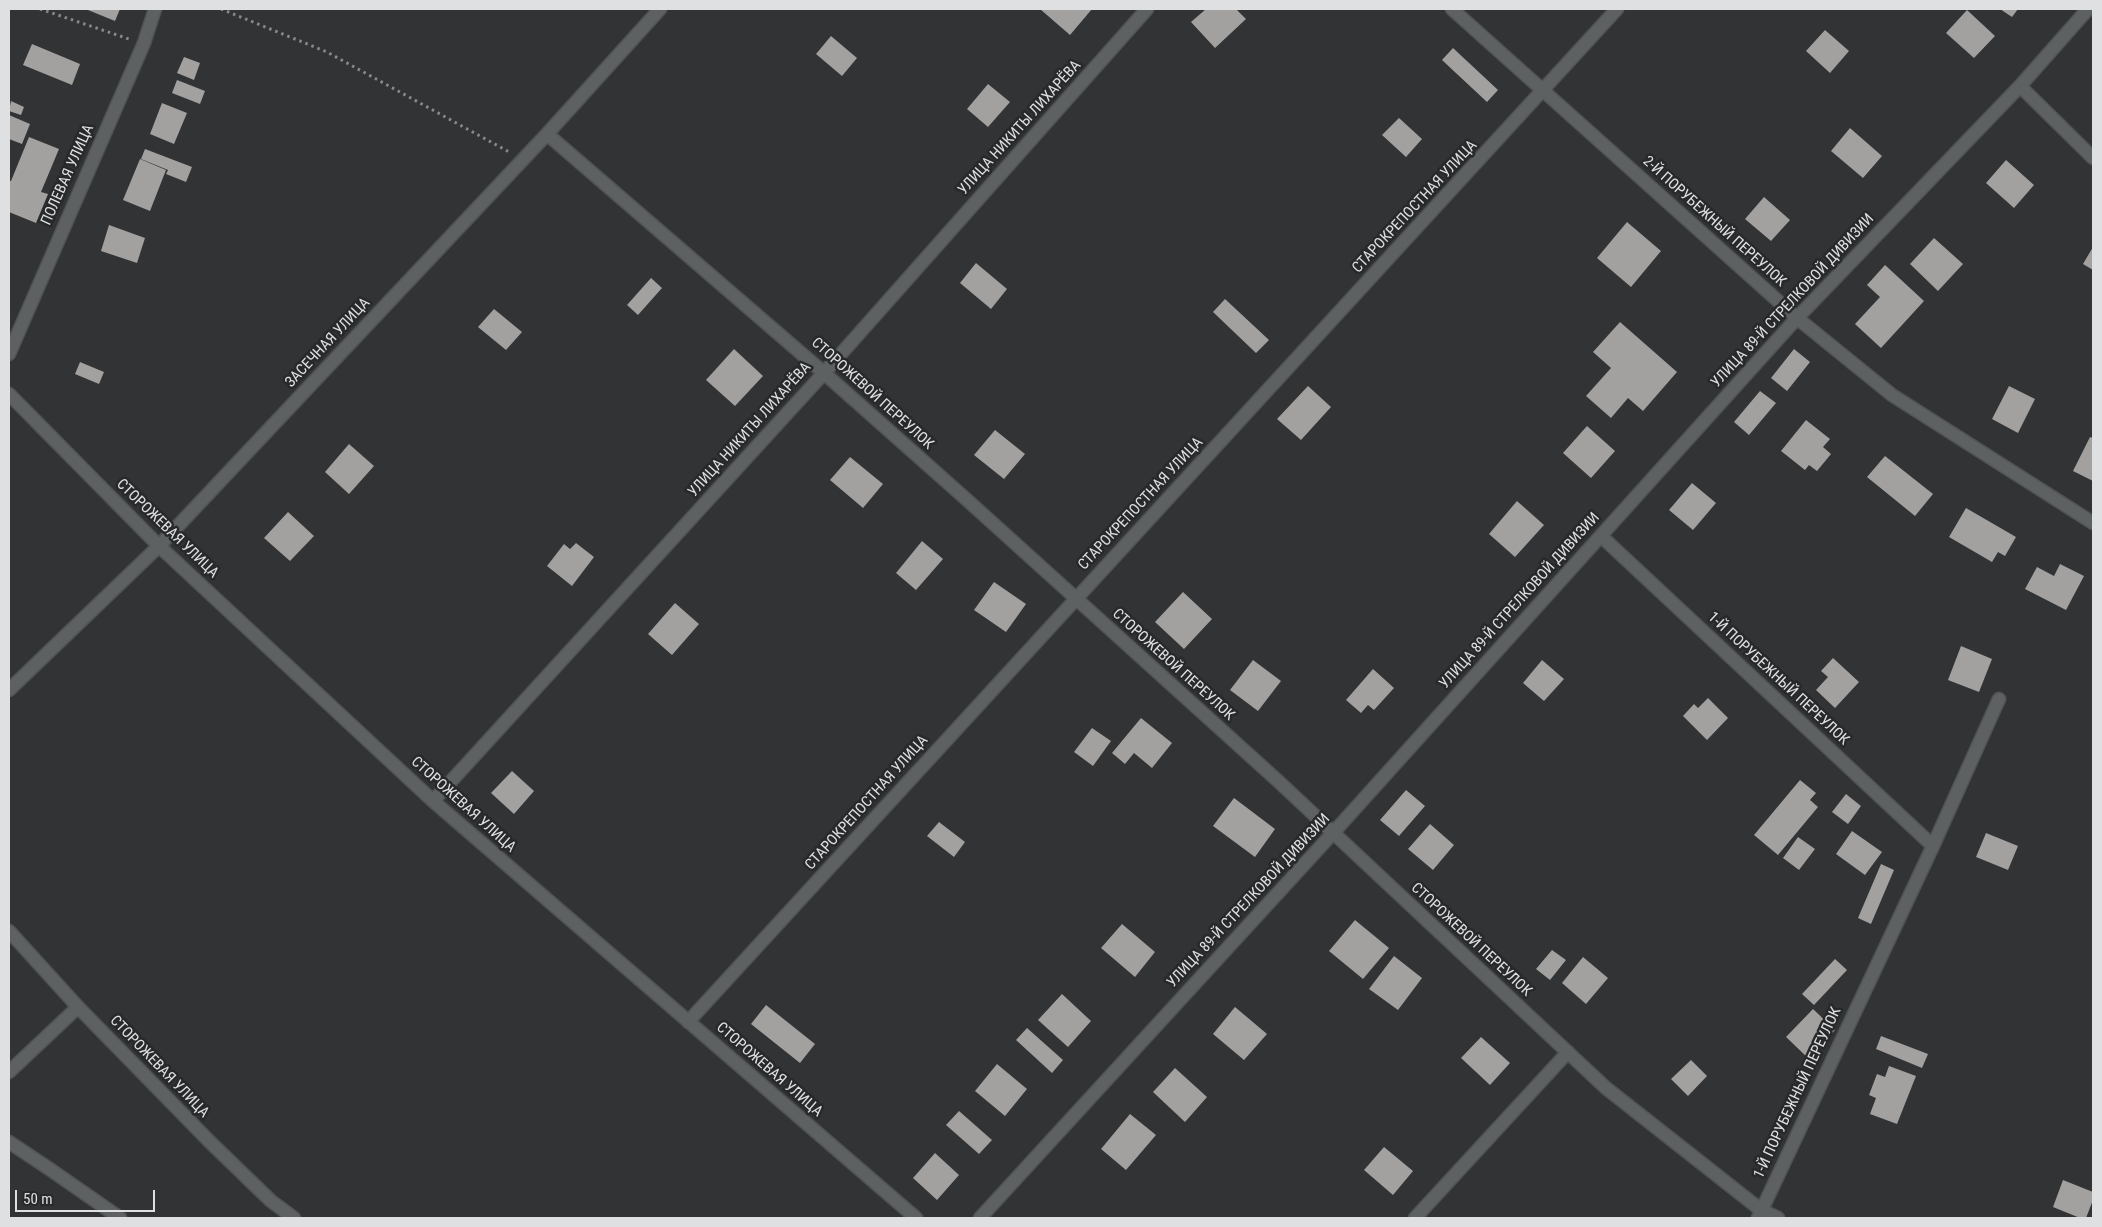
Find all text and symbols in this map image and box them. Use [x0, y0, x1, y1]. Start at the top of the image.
street label: УЛИЦА НИКИТЫ ЛИХАРЁВА [955, 57, 1085, 199]
street label: ПОЛЕВАЯ УЛИЦА [38, 122, 98, 228]
street label: СТАРОКРЕПОСТНАЯ УЛИЦА [1349, 137, 1481, 277]
street label: 2-Й ПОРУБЕЖНЫЙ ПЕРЕУЛОК [1639, 153, 1789, 291]
street label: УЛИЦА 89-Й СТРЕЛКОВОЙ ДИВИЗИИ [1708, 210, 1878, 392]
street label: ЗАСЕЧНАЯ УЛИЦА [282, 294, 374, 392]
street label: СТОРОЖЕВОЙ ПЕРЕУЛОК [807, 334, 937, 454]
street label: УЛИЦА НИКИТЫ ЛИХАРЁВА [685, 359, 815, 501]
street label: СТАРОКРЕПОСТНАЯ УЛИЦА [1075, 434, 1207, 574]
street label: СТОРОЖЕВАЯ УЛИЦА [112, 476, 222, 582]
street label: УЛИЦА 89-Й СТРЕЛКОВОЙ ДИВИЗИИ [1436, 509, 1604, 693]
street label: СТОРОЖЕВОЙ ПЕРЕУЛОК [1108, 605, 1238, 725]
street label: 1-Й ПОРУБЕЖНЫЙ ПЕРЕУЛОК [1704, 609, 1852, 749]
street label: СТАРОКРЕПОСТНАЯ УЛИЦА [802, 732, 932, 874]
street label: СТОРОЖЕВАЯ УЛИЦА [407, 753, 519, 857]
street label: УЛИЦА 89-Й СТРЕЛКОВОЙ ДИВИЗИИ [1164, 810, 1334, 992]
street label: СТОРОЖЕВОЙ ПЕРЕУЛОК [1407, 879, 1535, 1001]
street label: 1-Й ПОРУБЕЖНЫЙ ПЕРЕУЛОК [1750, 1005, 1846, 1181]
street label: СТОРОЖЕВАЯ УЛИЦА [106, 1012, 212, 1122]
street label: СТОРОЖЕВАЯ УЛИЦА [712, 1019, 826, 1121]
scale bar [18, 1180, 158, 1212]
text: 50 m [23, 1190, 53, 1208]

